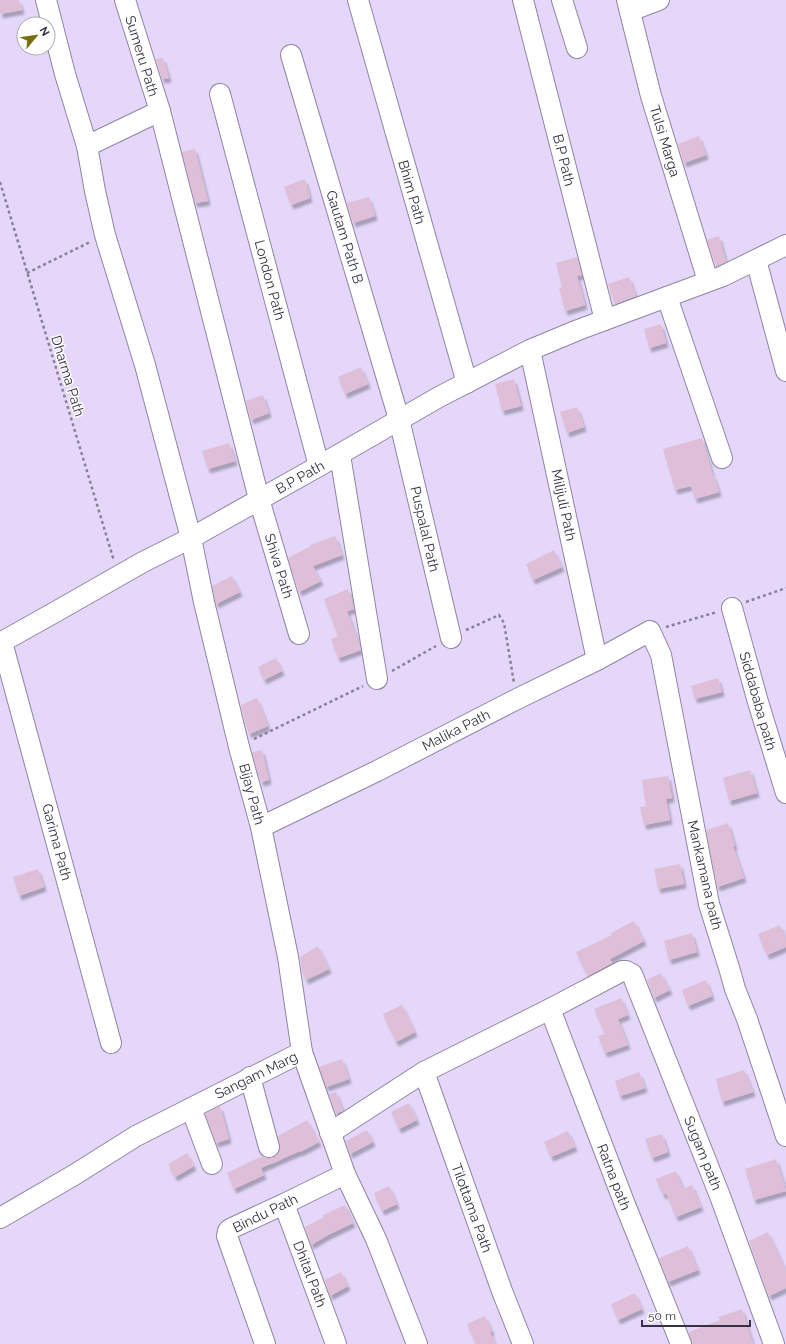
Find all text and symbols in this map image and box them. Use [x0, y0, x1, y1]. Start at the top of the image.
street label: Sumeru Path [122, 14, 162, 98]
north arrow [16, 16, 56, 56]
text: N [37, 25, 52, 38]
street label: Tulsi Marga [647, 103, 683, 179]
street label: B.P Path [550, 132, 578, 188]
street label: Bhim Path [395, 158, 429, 226]
street label: Gautam Path B [323, 188, 367, 286]
street label: London Path [252, 238, 288, 322]
street label: Dharma Path [48, 334, 88, 418]
street label: B.P Path [273, 457, 327, 497]
street label: Milijuli Path [549, 468, 579, 542]
street label: Puspalal Path [407, 485, 443, 573]
street label: Shiva Path [262, 532, 296, 600]
street label: Siddababa path [736, 650, 780, 752]
street label: Malika Path [419, 706, 493, 754]
street label: Bijay Path [236, 762, 268, 826]
street label: Garima Path [39, 802, 75, 882]
street label: Mankamana path [685, 819, 725, 931]
street label: Sangam Marg [212, 1048, 300, 1102]
street label: Sugam path [681, 1114, 725, 1192]
street label: Ratna path [594, 1142, 634, 1212]
street label: Tilottama Path [448, 1161, 496, 1255]
street label: Bindu Path [230, 1190, 300, 1236]
street label: Dhital Path [290, 1239, 330, 1309]
scale bar [642, 1302, 750, 1328]
text: 50 m [648, 1309, 676, 1323]

